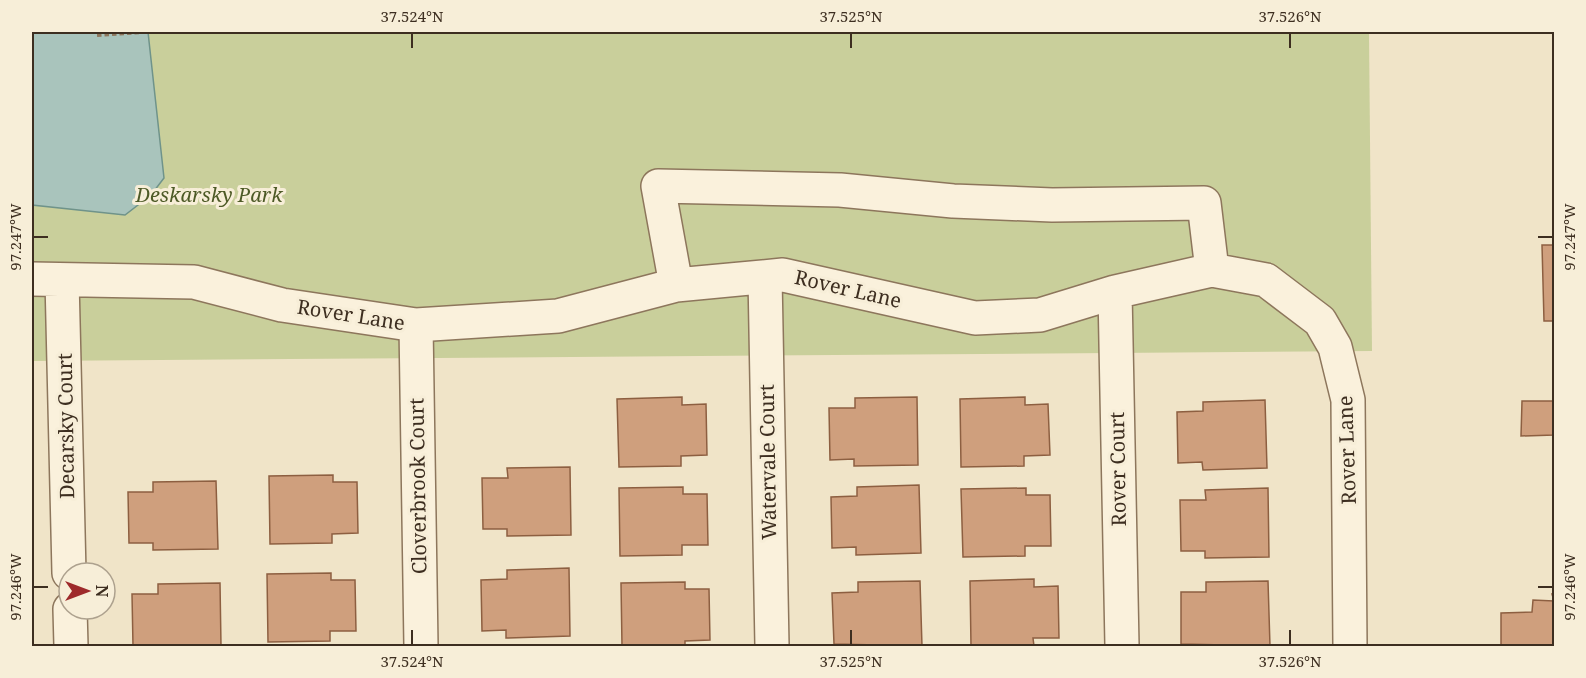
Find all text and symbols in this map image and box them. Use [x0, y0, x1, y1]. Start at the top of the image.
text: 37.524°N [380, 6, 444, 26]
text: 37.525°N [819, 6, 883, 26]
text: 37.526°N [1258, 6, 1322, 26]
park label: Deskarsky Park [134, 181, 283, 208]
text: 97.247°W [5, 203, 25, 271]
text: 97.247°W [1559, 203, 1579, 271]
street label: Rover Lane [792, 263, 904, 314]
street label: Rover Lane [295, 293, 407, 336]
street label: Decarsky Court [51, 353, 80, 499]
street label: Watervale Court [753, 384, 782, 540]
street label: Rover Lane [1331, 395, 1362, 505]
street label: Cloverbrook Court [402, 398, 433, 574]
street label: Rover Court [1103, 412, 1132, 527]
text: 97.246°W [5, 553, 25, 621]
text: 97.246°W [1559, 553, 1579, 621]
north arrow [57, 561, 117, 621]
text: N [91, 585, 113, 598]
text: 37.524°N [380, 651, 444, 671]
text: 37.525°N [819, 651, 883, 671]
text: 37.526°N [1258, 651, 1322, 671]

